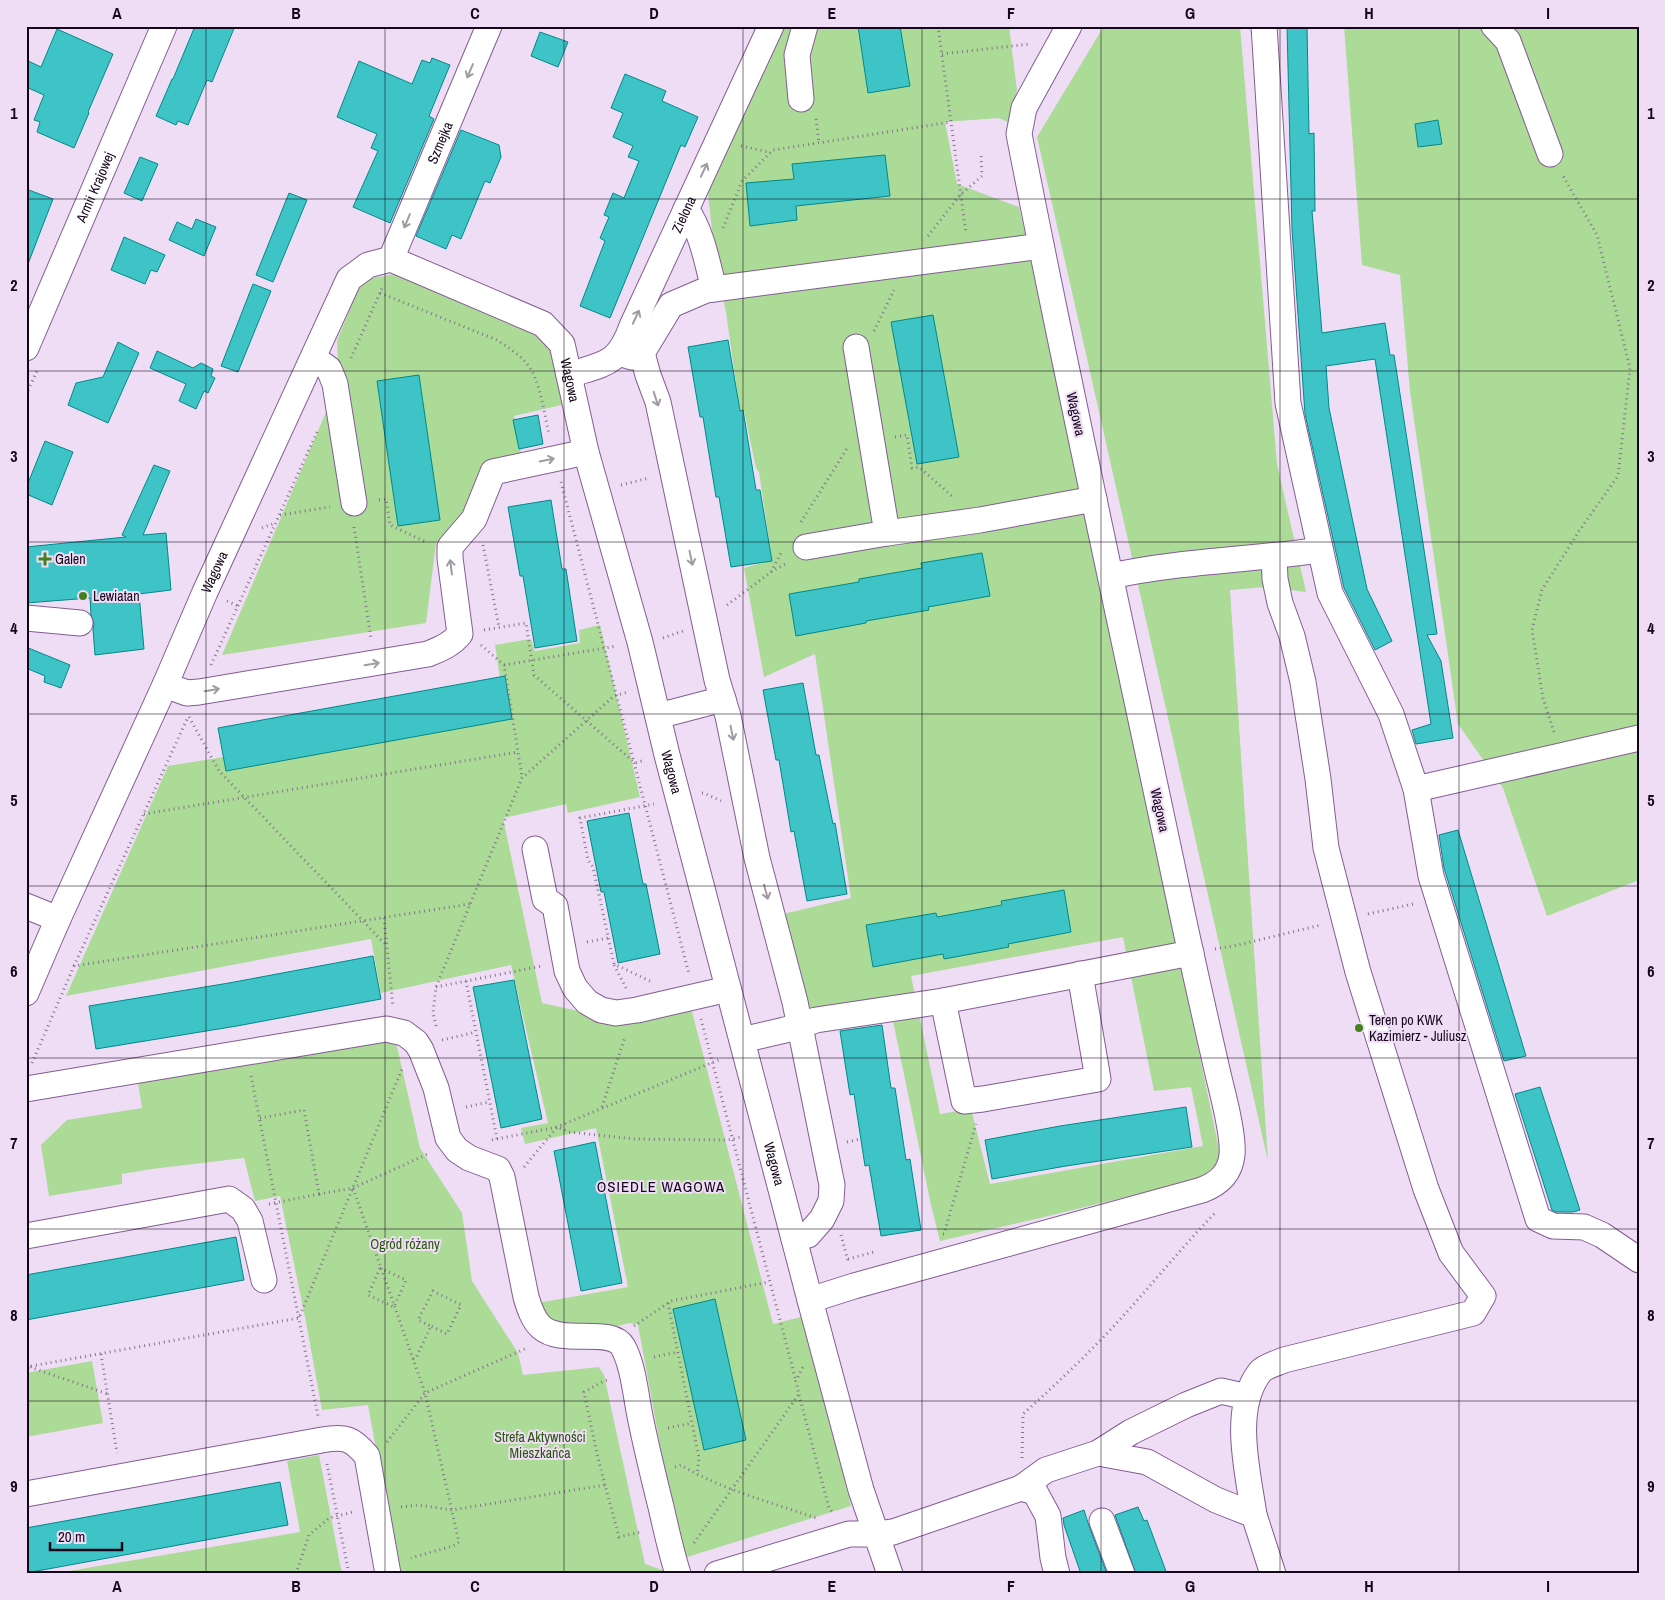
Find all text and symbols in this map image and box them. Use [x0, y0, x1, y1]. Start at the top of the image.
text: A [112, 2, 122, 24]
text: B [291, 2, 301, 24]
text: C [470, 2, 480, 24]
text: D [649, 2, 659, 24]
text: E [828, 2, 837, 24]
text: F [1007, 2, 1015, 24]
text: G [1185, 2, 1195, 24]
text: H [1364, 2, 1374, 24]
text: I [1546, 2, 1550, 24]
one-way arrow [465, 63, 475, 78]
text: 1 [10, 102, 18, 124]
text: 1 [1647, 102, 1655, 124]
street label: Szmejka [423, 118, 457, 167]
street label: Armii Krajowej [72, 149, 118, 226]
one-way arrow [700, 163, 710, 178]
street label: Zielona [667, 193, 700, 236]
one-way arrow [402, 213, 412, 228]
text: 2 [10, 274, 18, 296]
text: 2 [1647, 274, 1655, 296]
one-way arrow [632, 310, 641, 325]
street label: Wagowa [556, 357, 584, 404]
street label: Wagowa [1063, 390, 1090, 438]
one-way arrow [652, 391, 662, 407]
text: 3 [10, 445, 18, 467]
text: 3 [1647, 445, 1655, 467]
one-way arrow [538, 455, 554, 464]
street label: Wagowa [197, 548, 232, 596]
one-way arrow [687, 549, 696, 565]
place label: Galen [55, 550, 86, 568]
marker: Galen [39, 553, 51, 565]
one-way arrow [446, 559, 456, 575]
place label: Lewiatan [93, 587, 140, 605]
marker: Lewiatan [77, 590, 89, 602]
text: 4 [10, 617, 18, 639]
text: 4 [1647, 617, 1655, 639]
one-way arrow [364, 658, 380, 668]
one-way arrow [204, 684, 220, 694]
one-way arrow [727, 724, 737, 740]
street label: Wagowa [657, 748, 686, 796]
street label: Wagowa [1147, 786, 1174, 834]
text: 5 [10, 789, 18, 811]
text: 5 [1647, 789, 1655, 811]
one-way arrow [761, 883, 771, 899]
text: 6 [10, 960, 18, 982]
text: 6 [1647, 960, 1655, 982]
place label: Teren po KWK Kazimierz - Juliusz [1369, 1011, 1467, 1045]
marker: Teren po KWK Kazimierz - Juliusz [1353, 1022, 1365, 1034]
text: 7 [10, 1132, 18, 1154]
text: 7 [1647, 1132, 1655, 1154]
street label: Wagowa [760, 1140, 789, 1188]
district label: OSIEDLE WAGOWA [597, 1176, 725, 1197]
park label: Ogród różany [370, 1235, 440, 1253]
text: 8 [10, 1304, 18, 1326]
text: 8 [1647, 1304, 1655, 1326]
park label: Strefa Aktywności Mieszkańca [494, 1428, 586, 1462]
text: 9 [10, 1475, 18, 1497]
text: 9 [1647, 1475, 1655, 1497]
scale bar [50, 1520, 122, 1552]
text: 20 m [58, 1526, 85, 1547]
text: A [112, 1575, 122, 1597]
text: B [291, 1575, 301, 1597]
text: C [470, 1575, 480, 1597]
text: D [649, 1575, 659, 1597]
text: E [828, 1575, 837, 1597]
text: F [1007, 1575, 1015, 1597]
text: G [1185, 1575, 1195, 1597]
text: H [1364, 1575, 1374, 1597]
text: I [1546, 1575, 1550, 1597]

